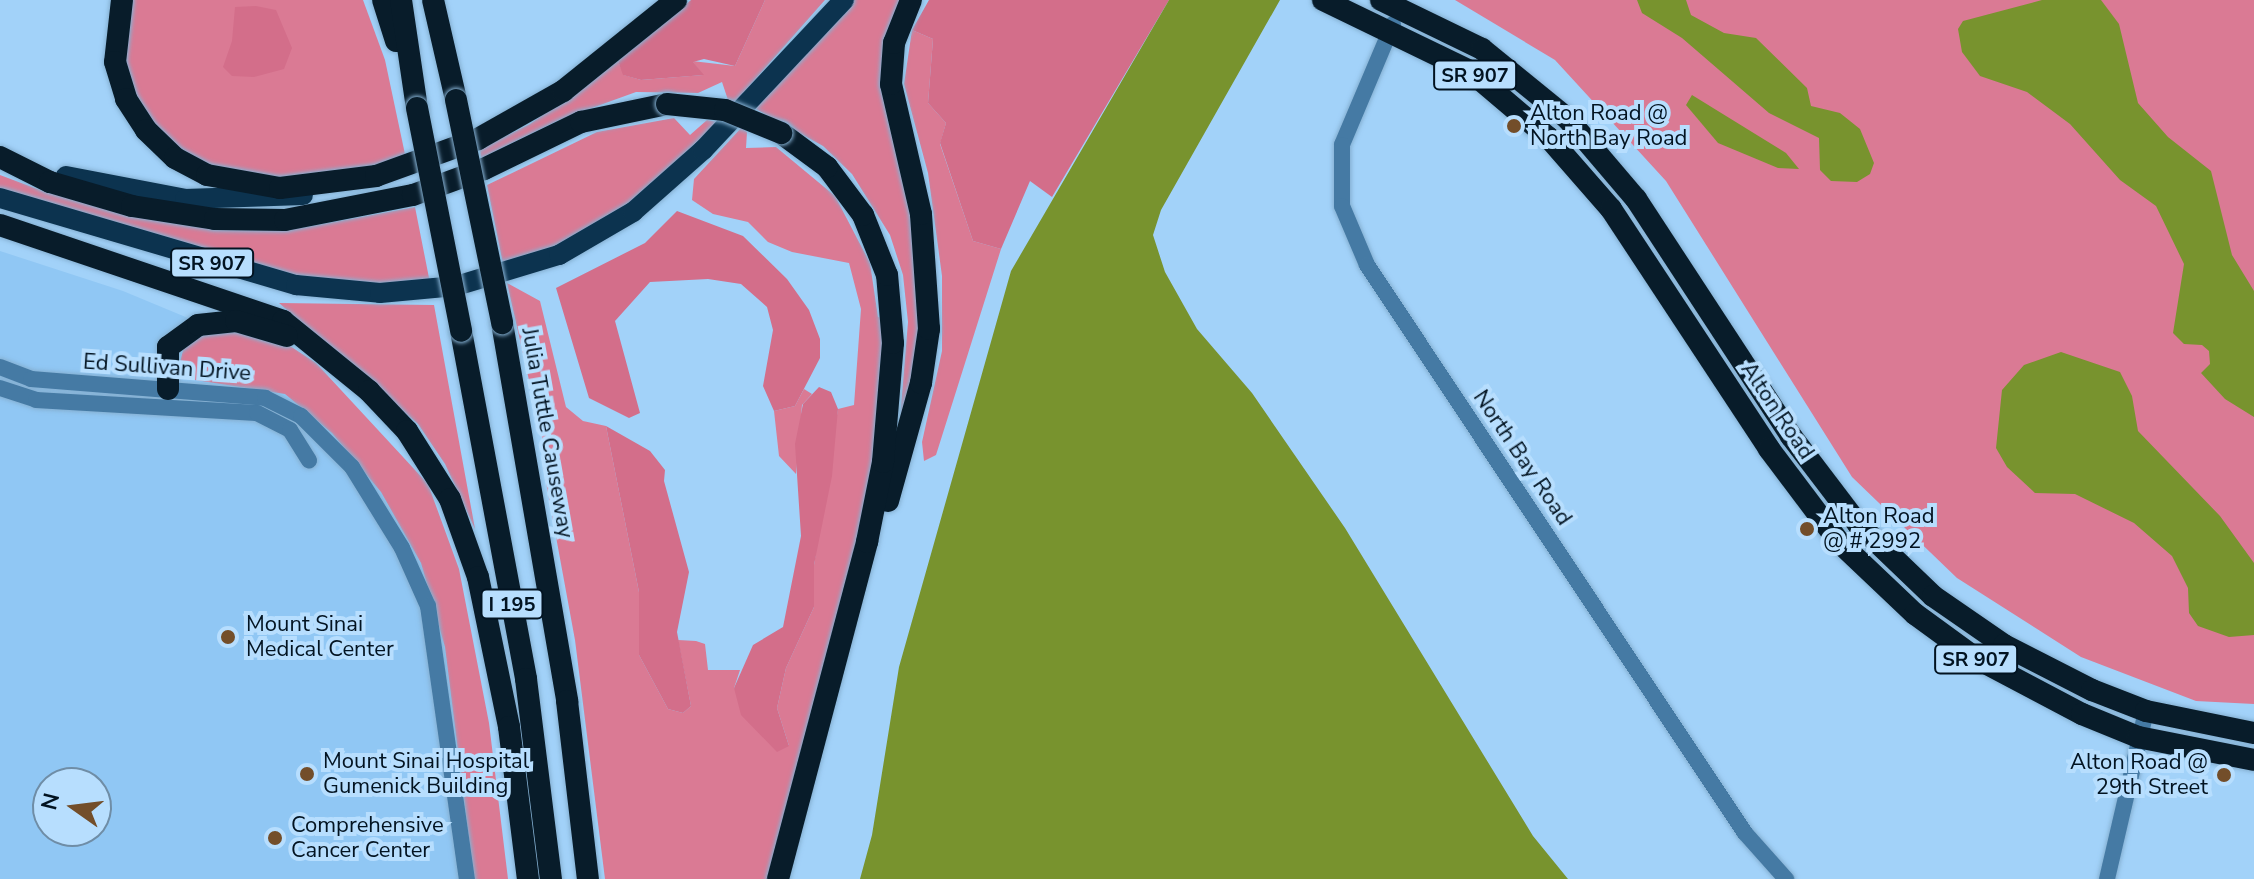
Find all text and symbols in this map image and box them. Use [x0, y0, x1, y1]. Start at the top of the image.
road number: SR 907 [1433, 59, 1517, 91]
place label: Alton Road @ North Bay Road [1530, 100, 1687, 152]
marker: Alton Road @ North Bay Road [1505, 117, 1523, 135]
road number: SR 907 [170, 247, 254, 279]
street label: Julia Tuttle Causeway [516, 326, 578, 540]
street label: Ed Sullivan Drive [82, 349, 252, 387]
street label: Alton Road [1735, 357, 1819, 465]
street label: North Bay Road [1467, 385, 1577, 531]
place label: Alton Road @ # 2992 [1823, 503, 1935, 554]
marker: Alton Road @ # 2992 [1798, 520, 1816, 538]
road number: I 195 [480, 588, 544, 620]
place label: Mount Sinai Medical Center [246, 611, 394, 662]
marker: Mount Sinai Medical Center [217, 626, 239, 648]
road number: SR 907 [1934, 643, 2018, 675]
place label: Mount Sinai Hospital Gumenick Building [323, 748, 529, 800]
place label: Alton Road @ 29th Street [2070, 749, 2208, 800]
marker: Mount Sinai Hospital Gumenick Building [298, 765, 316, 783]
marker: Alton Road @ 29th Street [2215, 766, 2233, 784]
north arrow [32, 767, 112, 847]
text: N [34, 790, 67, 813]
place label: Comprehensive Cancer Center [291, 812, 444, 864]
marker: Comprehensive Cancer Center [266, 829, 284, 847]

